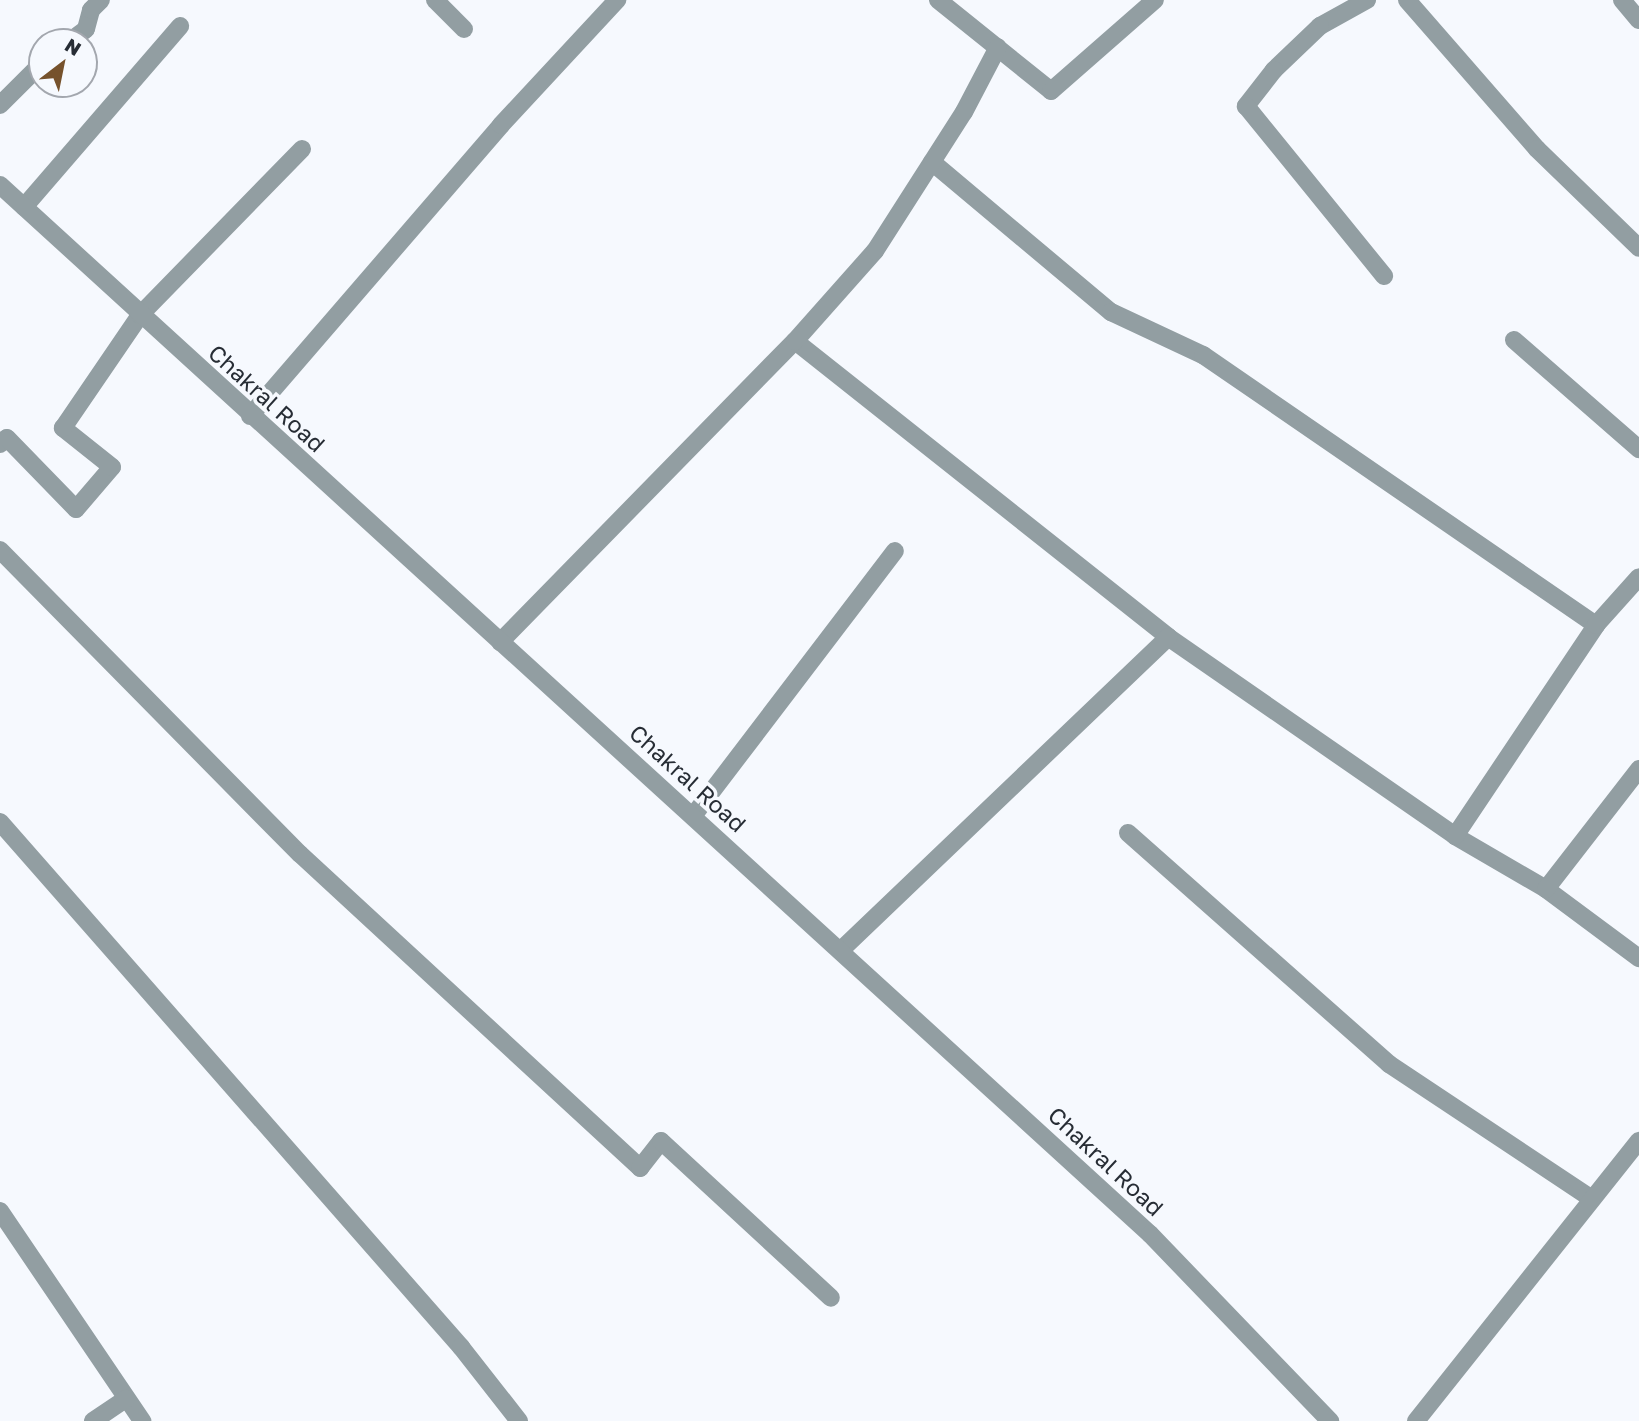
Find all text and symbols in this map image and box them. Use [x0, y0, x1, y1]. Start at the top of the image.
north arrow [28, 28, 98, 98]
text: N [61, 33, 86, 60]
street label: Chakral Road [203, 339, 331, 457]
street label: Chakral Road [624, 719, 752, 837]
street label: Chakral Road [1043, 1101, 1169, 1221]

